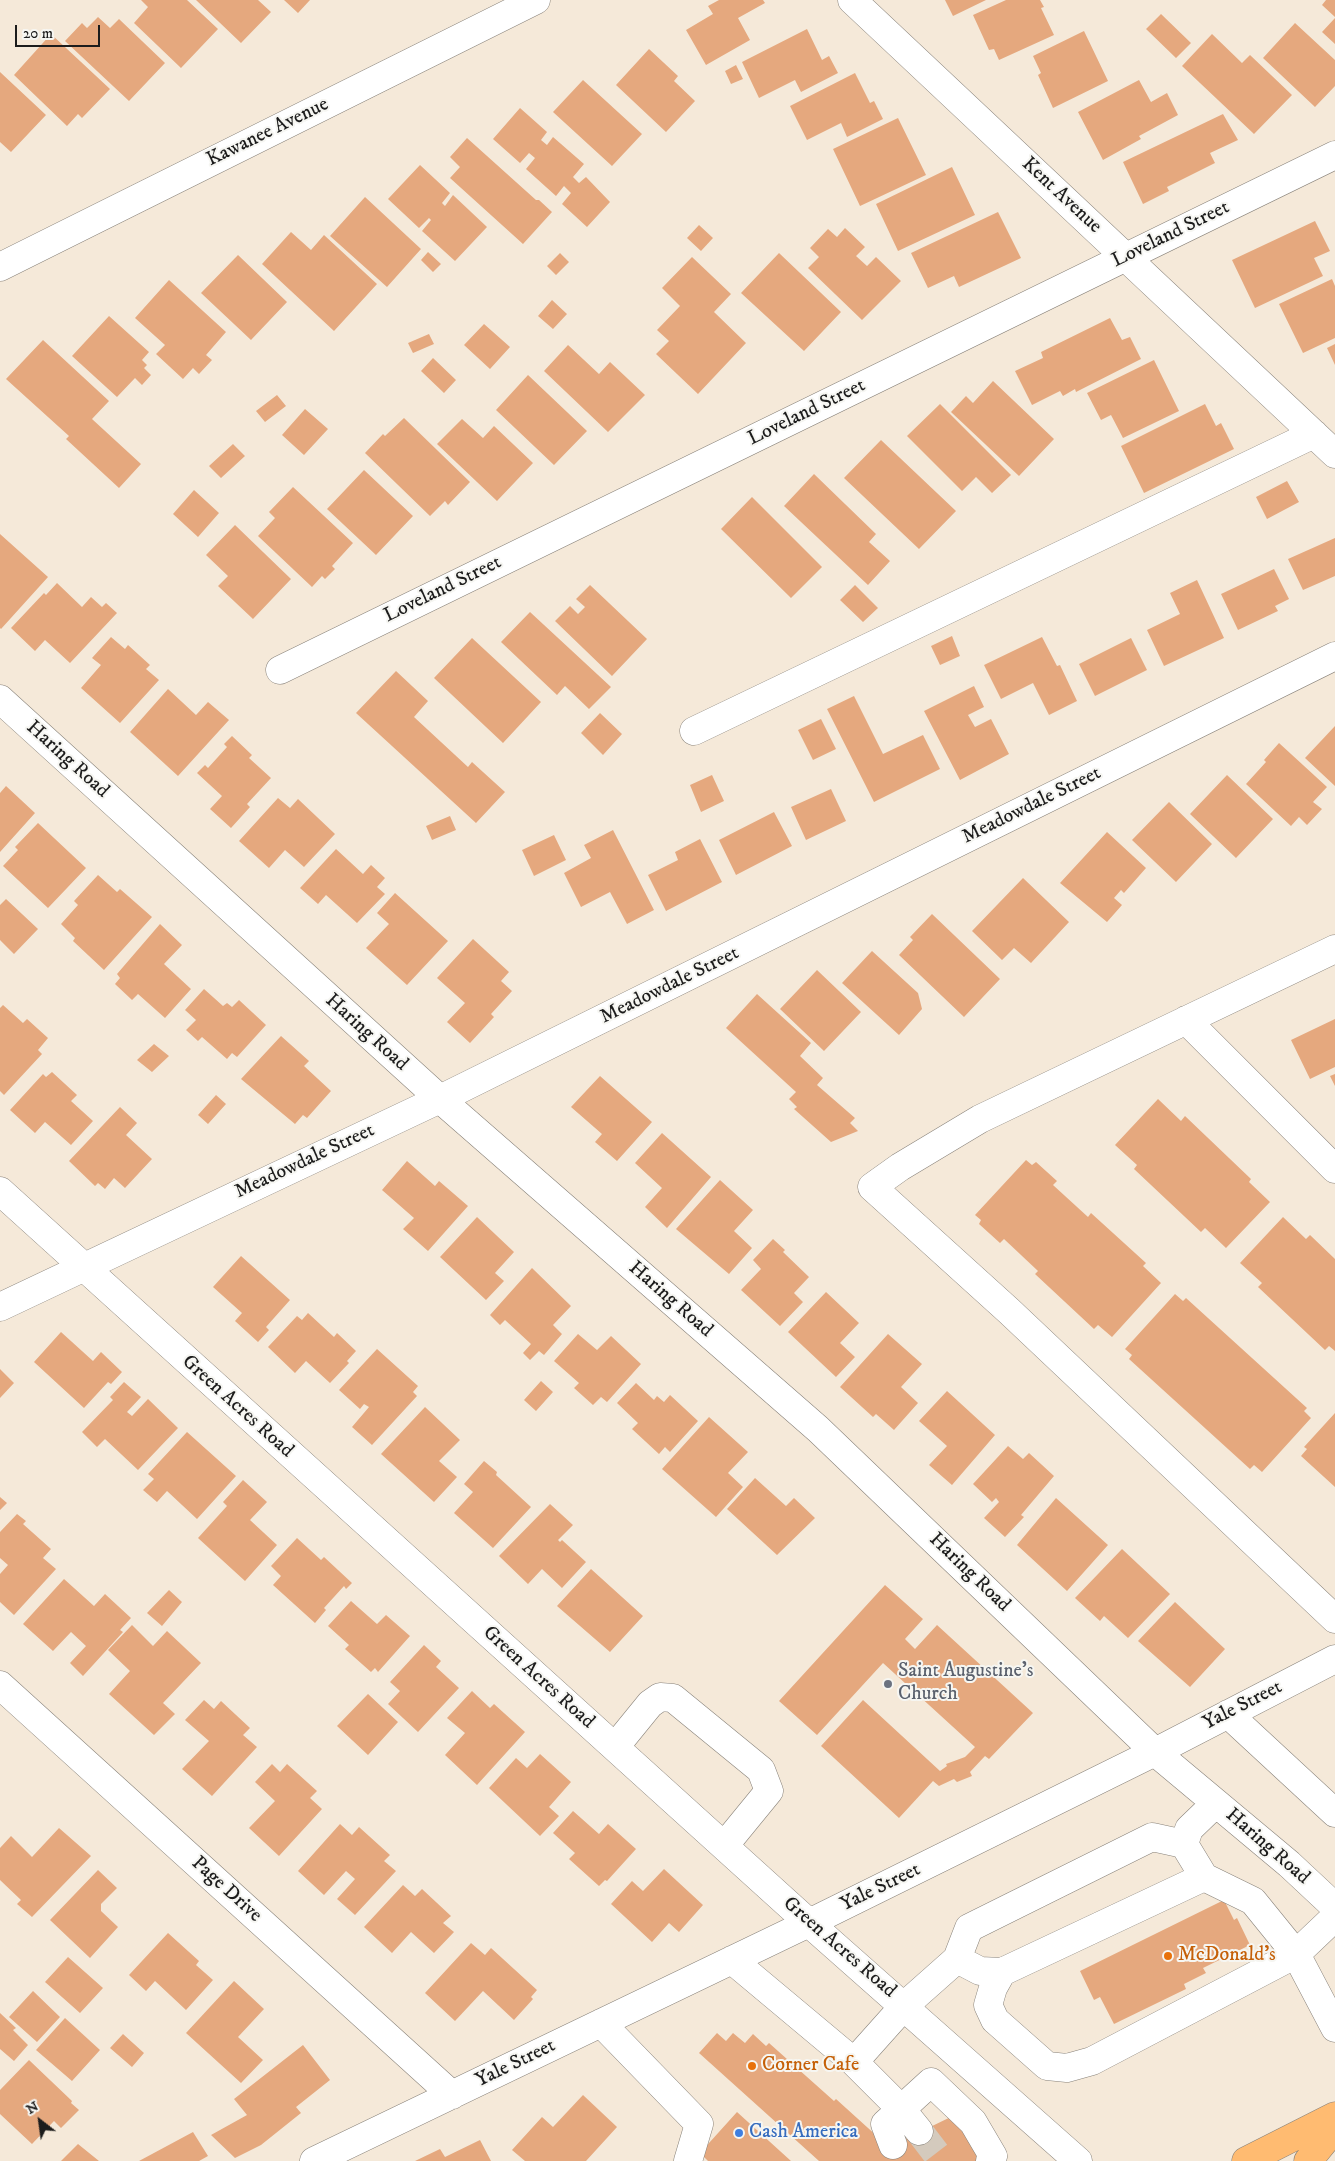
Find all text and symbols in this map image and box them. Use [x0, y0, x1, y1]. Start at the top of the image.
scale bar [18, 15, 102, 47]
text: 20 m [23, 24, 53, 43]
street label: Kawanee Avenue [203, 93, 333, 173]
street label: Kent Avenue [1016, 153, 1106, 239]
street label: Loveland Street [1108, 196, 1234, 274]
street label: Loveland Street [744, 374, 870, 452]
street label: Loveland Street [380, 551, 506, 629]
street label: Haring Road [20, 716, 114, 804]
street label: Meadowdale Street [959, 762, 1105, 850]
street label: Meadowdale Street [597, 942, 743, 1030]
street label: Haring Road [319, 989, 413, 1077]
street label: Meadowdale Street [231, 1119, 379, 1205]
street label: Haring Road [623, 1257, 717, 1343]
street label: Green Acres Road [176, 1351, 298, 1463]
street label: Haring Road [923, 1528, 1015, 1618]
street label: Green Acres Road [477, 1622, 599, 1734]
place label: Saint Augustine's Church [898, 1660, 1033, 1707]
street label: Yale Street [1199, 1676, 1287, 1736]
marker: Saint Augustine's Church [882, 1678, 894, 1690]
street label: Haring Road [1220, 1804, 1314, 1890]
street label: Page Drive [186, 1852, 266, 1928]
street label: Yale Street [837, 1858, 925, 1918]
street label: Green Acres Road [777, 1892, 901, 2004]
place label: McDonald's [1178, 1944, 1276, 1968]
marker: McDonald's [1162, 1950, 1174, 1962]
street label: Yale Street [472, 2034, 560, 2094]
place label: Corner Cafe [762, 2054, 859, 2078]
marker: Corner Cafe [746, 2060, 758, 2072]
north arrow [15, 2096, 65, 2146]
text: N [23, 2097, 42, 2119]
place label: Cash America [749, 2121, 858, 2145]
marker: Cash America [733, 2127, 745, 2139]

